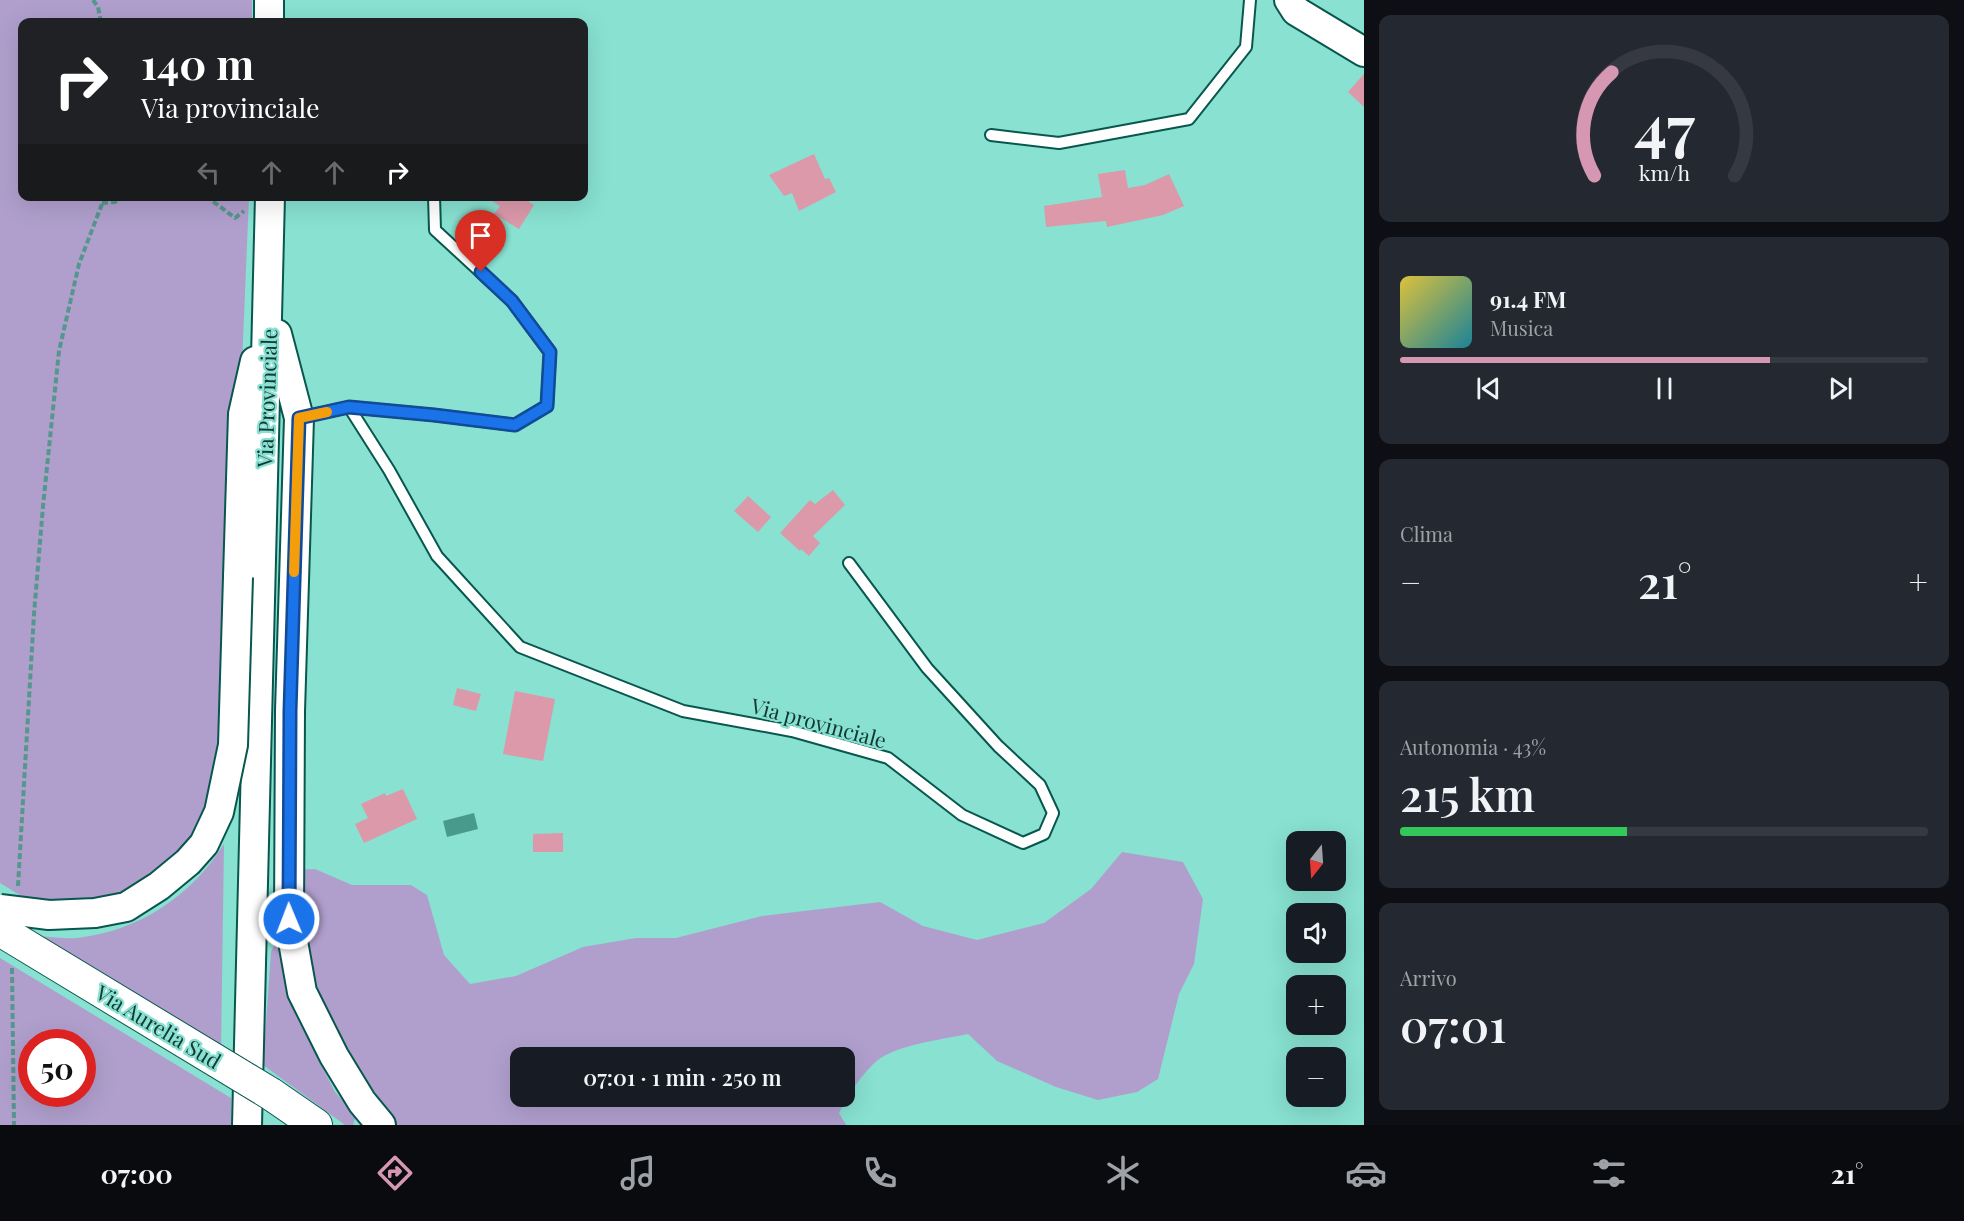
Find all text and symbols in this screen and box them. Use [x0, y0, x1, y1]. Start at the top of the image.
text: 140 m [141, 35, 254, 91]
icon: right [42, 42, 120, 120]
text: 47 [1634, 82, 1695, 166]
text: Via provinciale [141, 89, 320, 125]
icon: left [192, 156, 225, 189]
icon: ahead [255, 156, 288, 189]
icon: ahead [318, 156, 351, 189]
icon: right [381, 156, 414, 189]
text: km/h [1638, 158, 1690, 186]
pin [455, 210, 506, 272]
icon: arrive [464, 219, 497, 252]
text: 91.4 FM [1490, 284, 1566, 314]
text: Musica [1490, 314, 1553, 341]
street label: Via Provinciale [250, 328, 282, 469]
icon: previous [1472, 372, 1505, 405]
icon: pause [1648, 372, 1681, 405]
icon: next [1824, 372, 1857, 405]
text: Clima [1400, 520, 1453, 547]
text: 21° [1638, 550, 1692, 610]
text: − [1400, 559, 1421, 603]
text: + [1909, 559, 1928, 603]
street label: Via provinciale [747, 690, 890, 754]
text: Autonomia · 43% [1400, 733, 1546, 760]
text: 215 km [1400, 763, 1535, 823]
north arrow [1286, 831, 1346, 891]
map controls [1286, 831, 1346, 1107]
position arrow [257, 887, 321, 951]
button: sound [1286, 903, 1346, 963]
text: Arrivo [1400, 964, 1457, 991]
button: + [1286, 975, 1346, 1035]
street label: Via Aurelia Sud [90, 977, 227, 1074]
text: 07:01 [1400, 994, 1506, 1054]
speed limit sign: 50 [18, 1029, 96, 1107]
button: − [1286, 1047, 1346, 1107]
text: 07:01 · 1 min · 250 m [583, 1062, 782, 1092]
icon: directions [374, 1152, 416, 1194]
icon: music [617, 1152, 659, 1194]
icon: phone [859, 1152, 901, 1194]
icon: climate [1102, 1152, 1144, 1194]
icon: car [1345, 1152, 1387, 1194]
icon: filters [1588, 1152, 1630, 1194]
text: 07:00 [100, 1155, 173, 1191]
text: 21° [1831, 1155, 1864, 1191]

